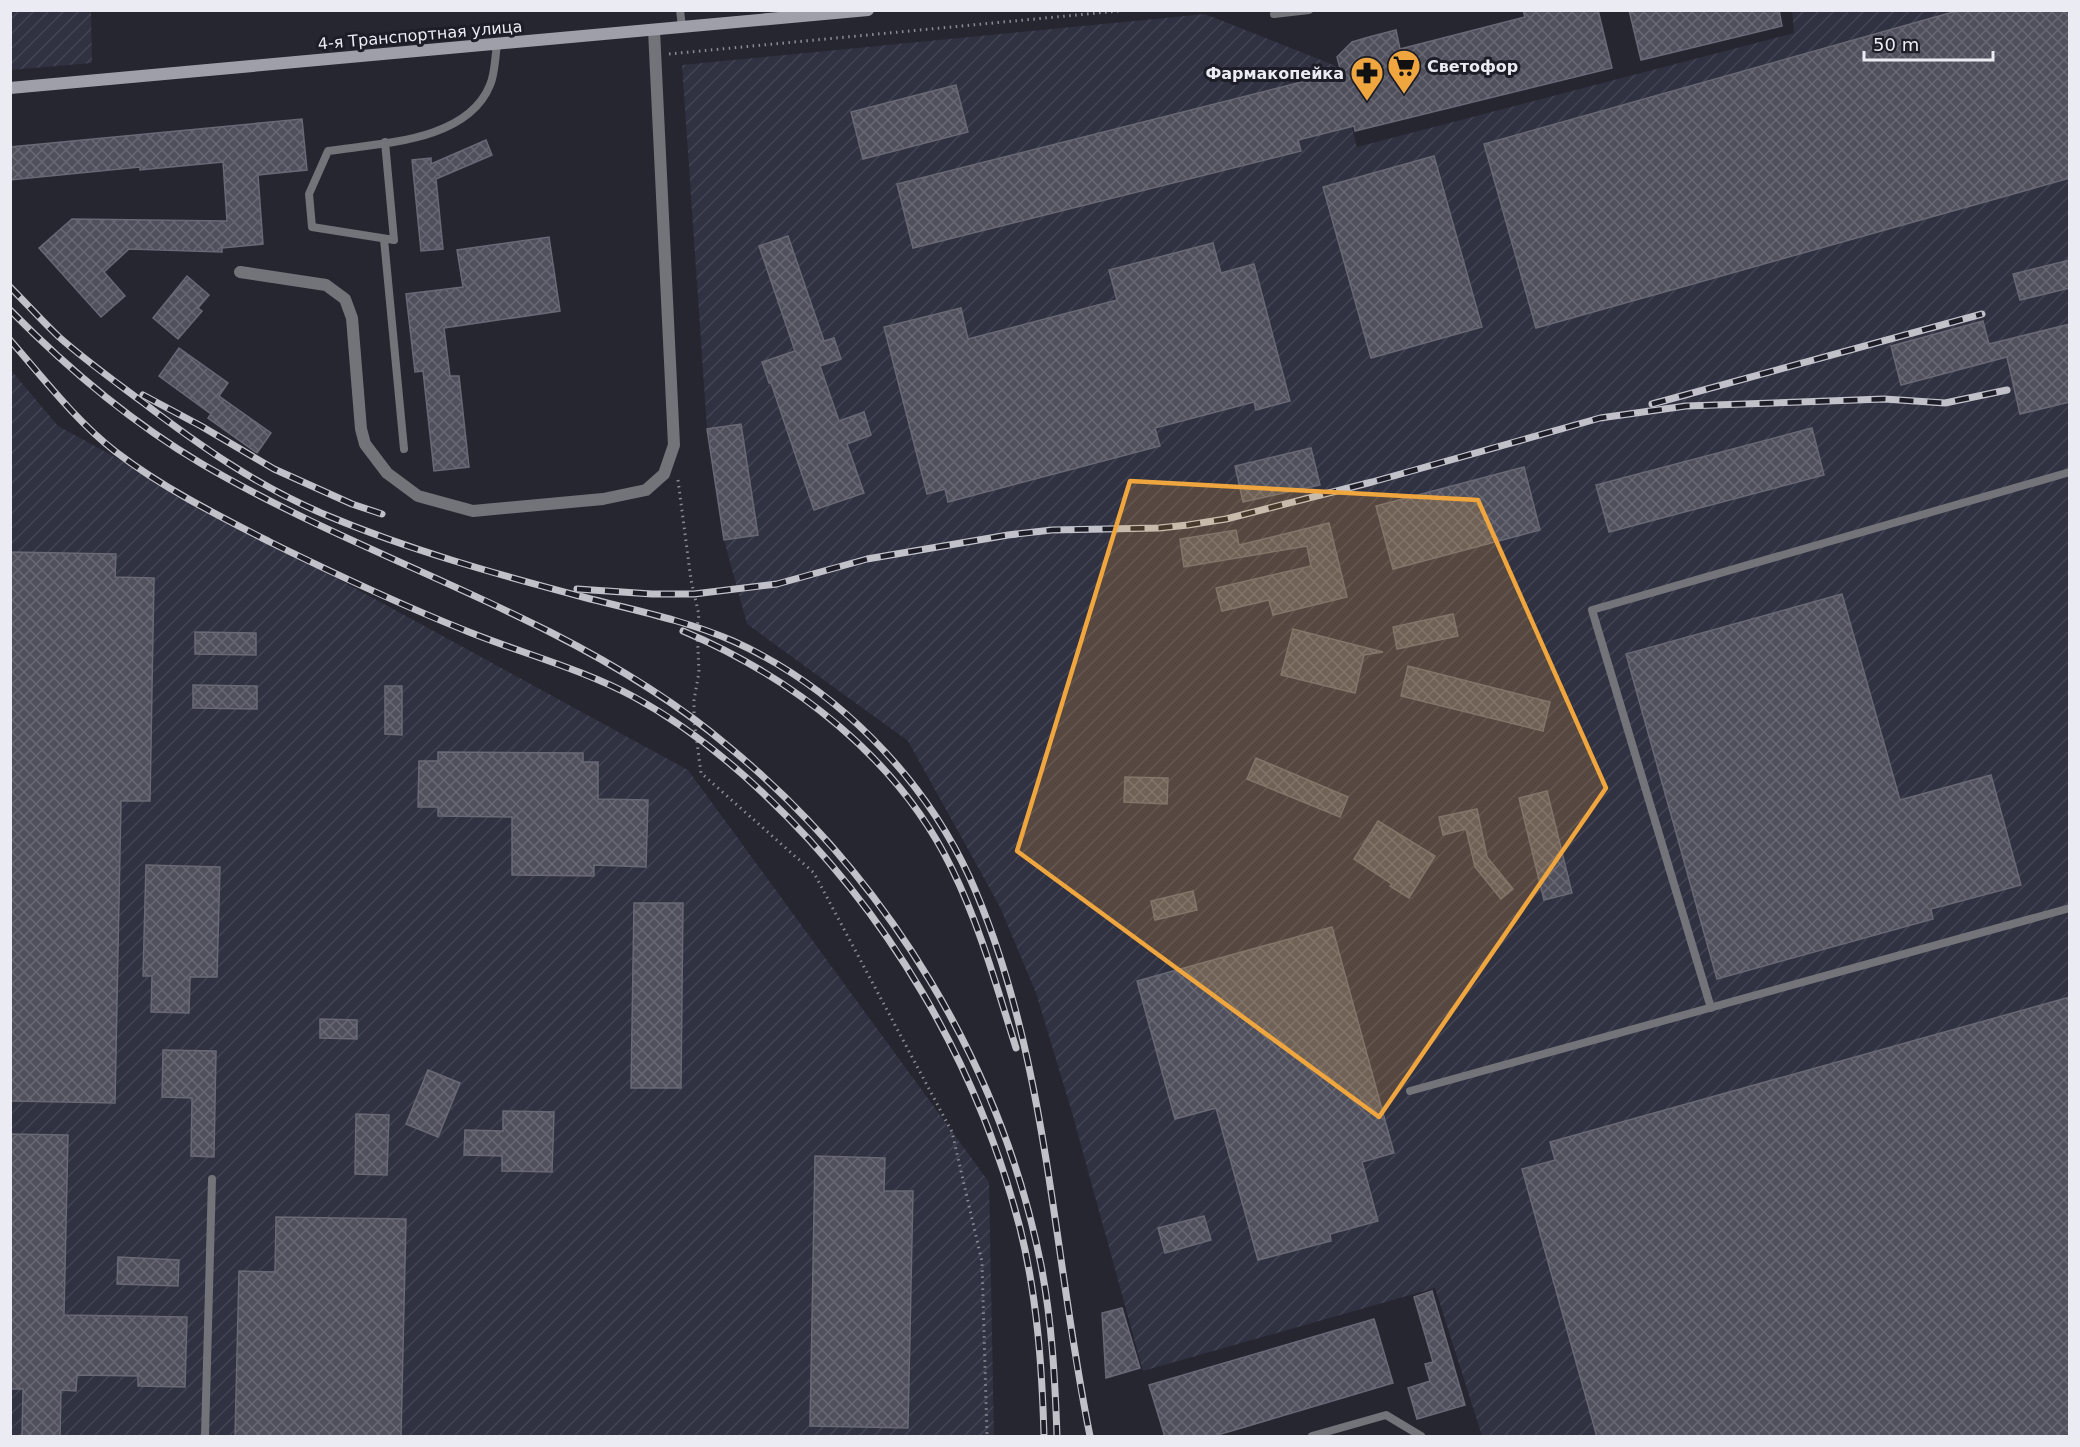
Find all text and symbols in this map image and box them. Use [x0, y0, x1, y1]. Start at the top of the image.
street label: 4-я Транспортная улица [317, 17, 523, 53]
scale bar [1864, 24, 1993, 62]
text: 50 m [1873, 34, 1919, 55]
supermarket icon: Светофор [1386, 48, 1422, 95]
pharmacy icon: Фармакопейка [1349, 55, 1385, 102]
place label: Светофор [1427, 57, 1518, 76]
place label: Фармакопейка [1205, 64, 1344, 83]

